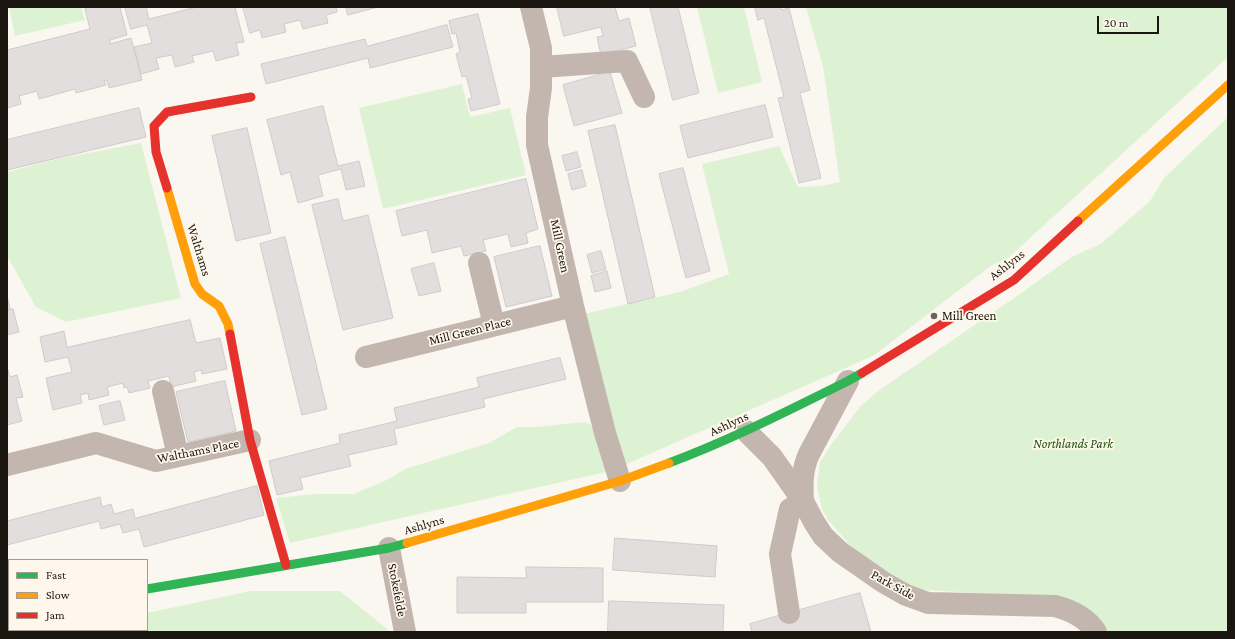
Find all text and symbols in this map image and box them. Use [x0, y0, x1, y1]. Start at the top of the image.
scale bar [1099, 8, 1161, 34]
text: 20 m [1104, 16, 1128, 30]
street label: Mill Green [547, 218, 573, 274]
street label: Walthams [184, 222, 214, 278]
street label: Ashlyns [986, 246, 1028, 284]
place label: Mill Green [942, 308, 996, 324]
marker: Mill Green [929, 311, 939, 321]
street label: Mill Green Place [427, 313, 513, 349]
street label: Ashlyns [707, 408, 751, 440]
street label: Walthams Place [156, 435, 240, 467]
park label: Northlands Park [1033, 436, 1113, 452]
street label: Ashlyns [402, 512, 446, 538]
legend [8, 559, 148, 631]
street label: Stokefelde [384, 562, 410, 618]
street label: Park Side [868, 567, 918, 603]
text: Fast [46, 568, 66, 582]
text: Slow [46, 588, 70, 602]
text: Jam [46, 608, 65, 622]

